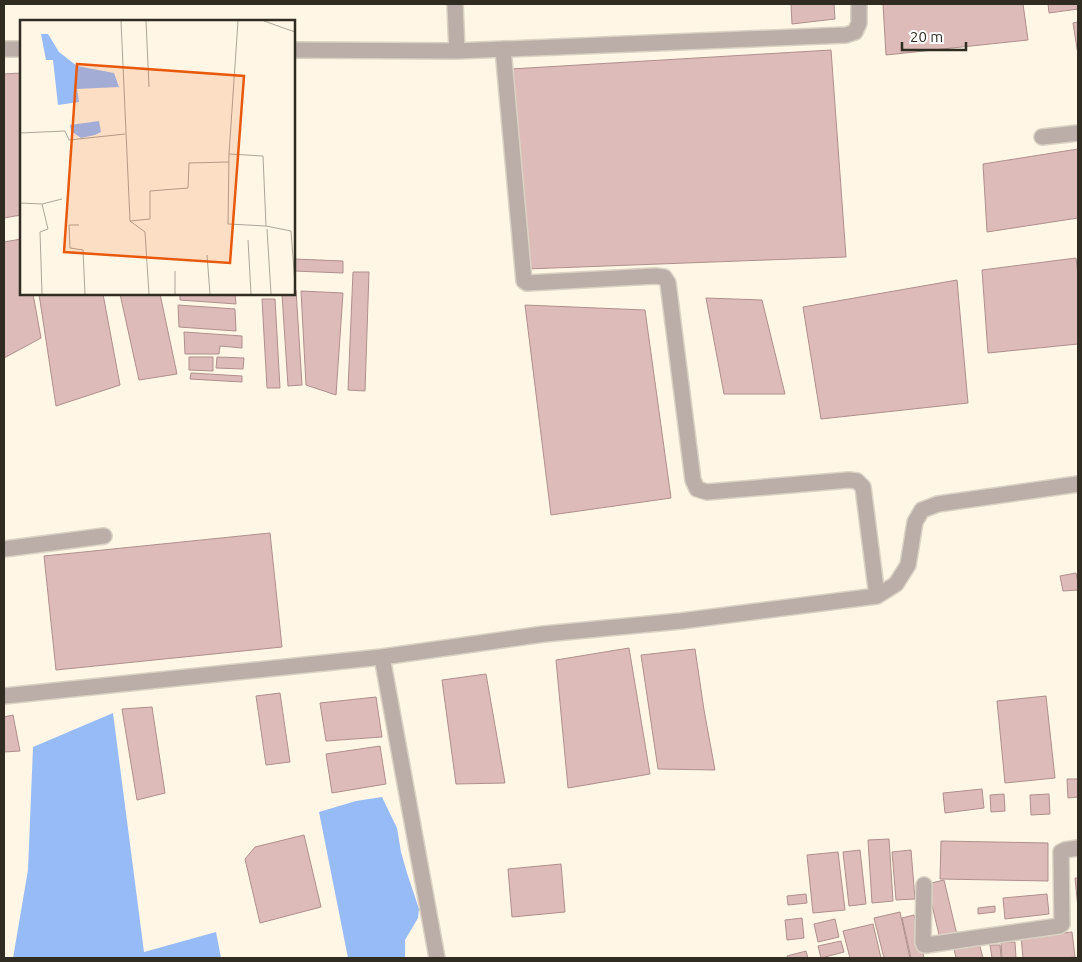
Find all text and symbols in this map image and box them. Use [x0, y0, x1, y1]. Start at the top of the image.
inset map [20, 20, 295, 295]
scale bar [902, 20, 966, 52]
text: 20 m [910, 28, 943, 45]

